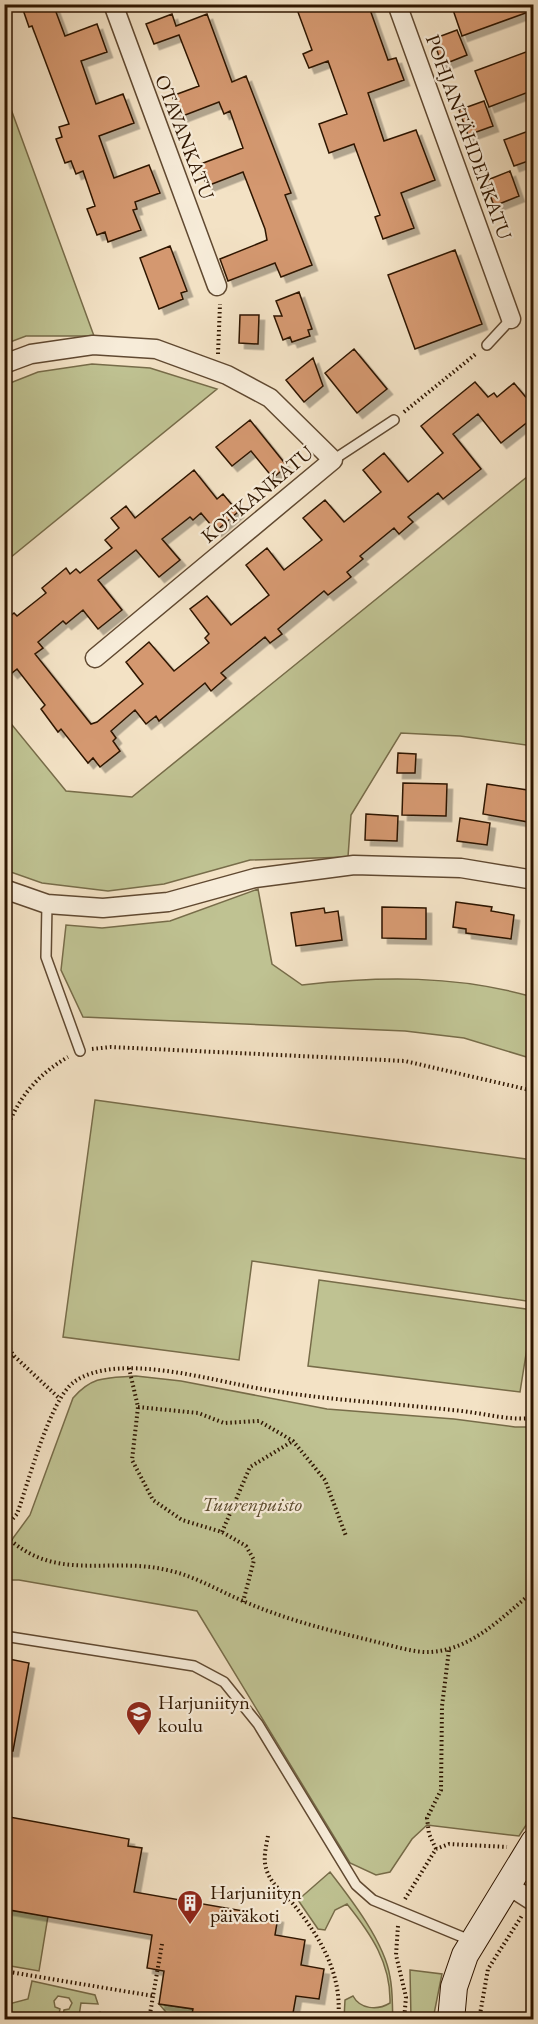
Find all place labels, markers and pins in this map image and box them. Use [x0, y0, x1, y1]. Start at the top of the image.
place label: Harjuniityn koulu [158, 1689, 250, 1738]
school or university icon: Harjuniityn koulu [124, 1699, 154, 1737]
place label: Harjuniityn päiväkoti [210, 1879, 302, 1928]
building icon: Harjuniityn päiväkoti [175, 1888, 205, 1926]

